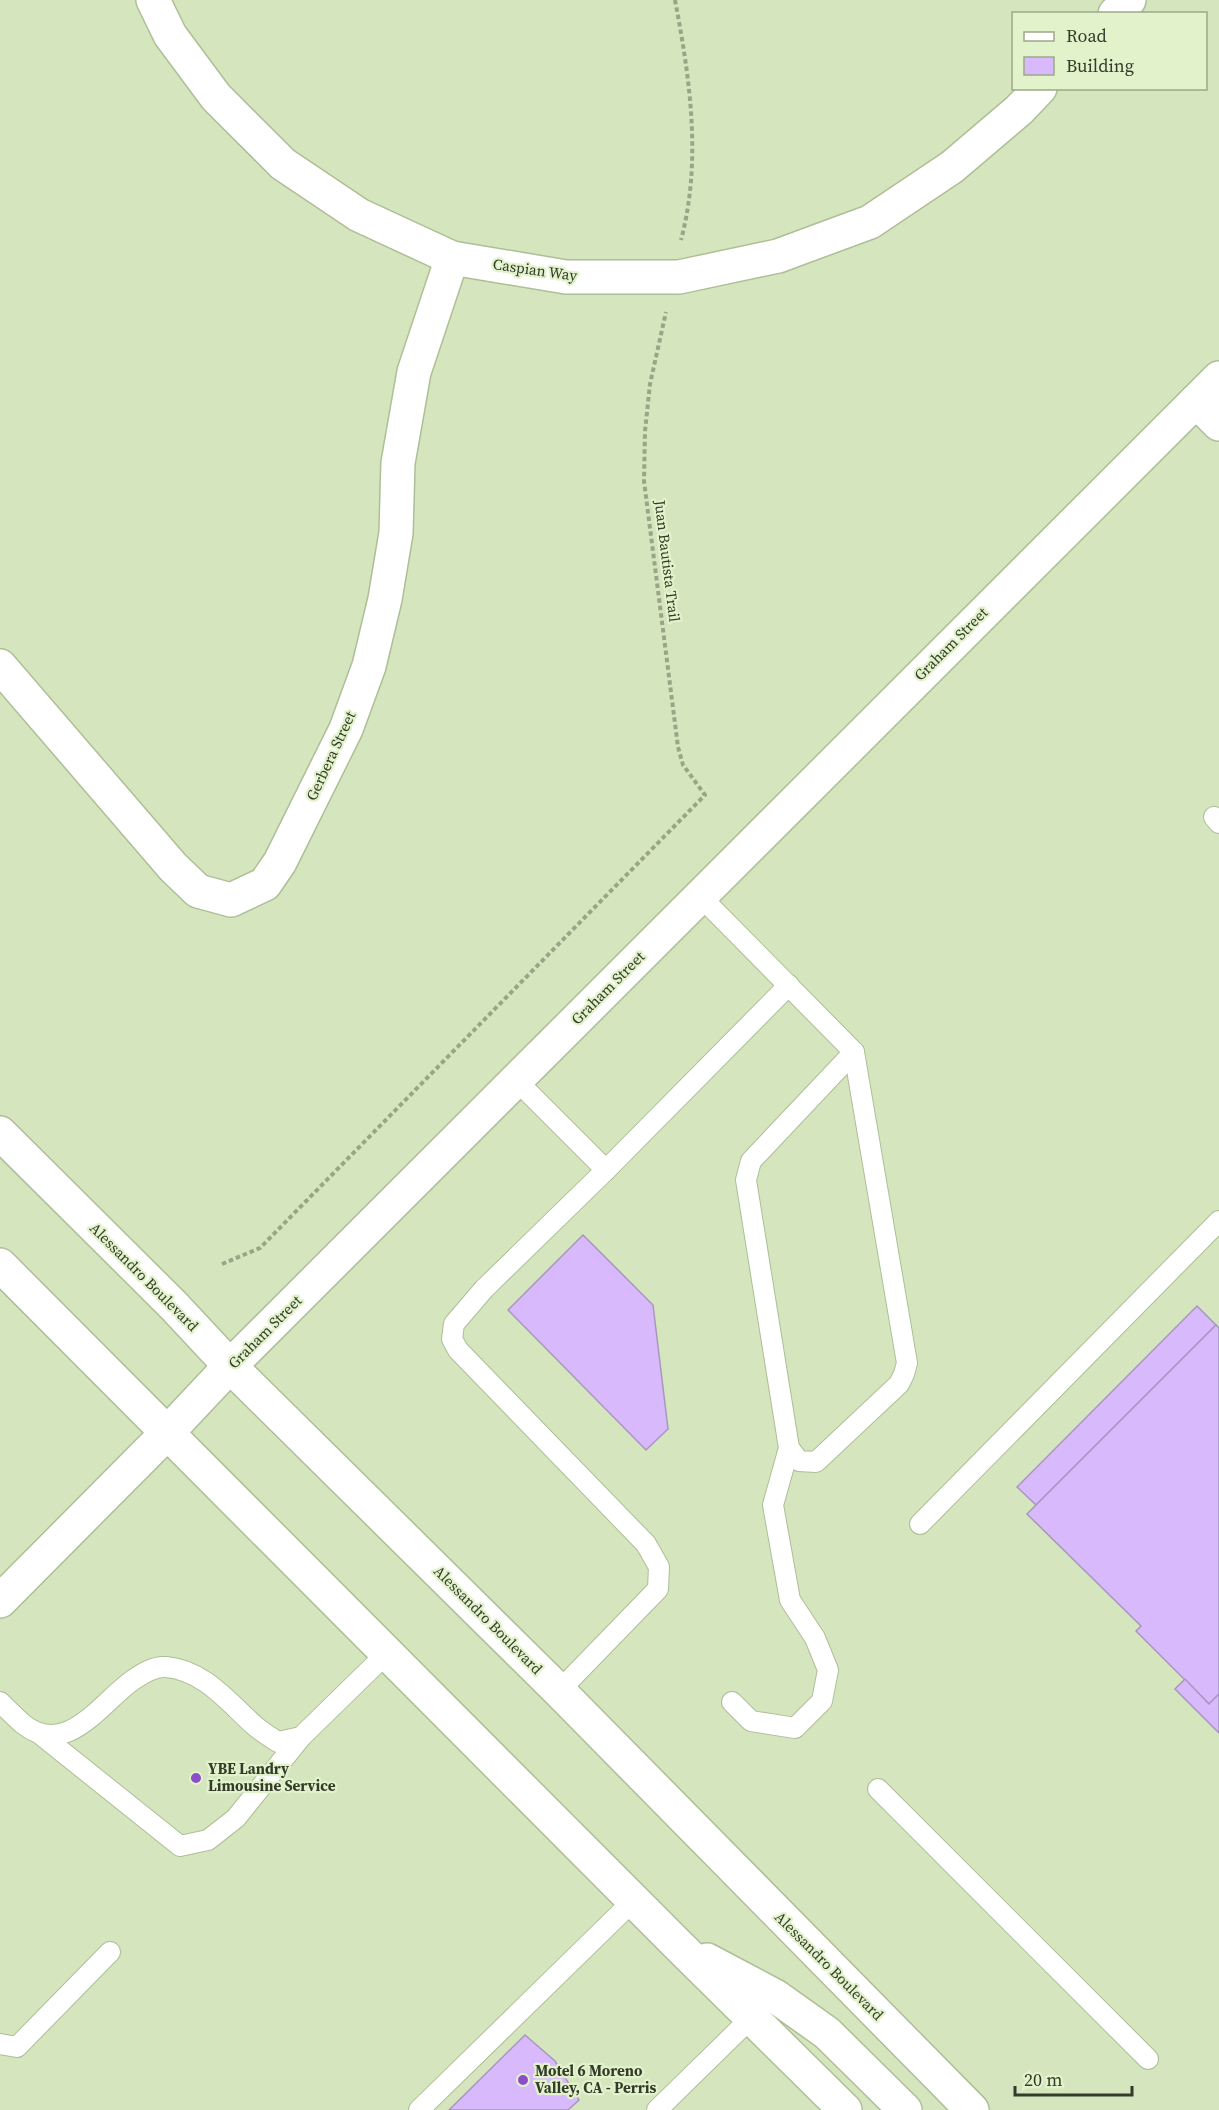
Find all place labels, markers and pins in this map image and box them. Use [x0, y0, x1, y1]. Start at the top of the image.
place label: YBE Landry Limousine Service [208, 1758, 336, 1796]
marker: YBE Landry Limousine Service [189, 1771, 203, 1785]
place label: Motel 6 Moreno Valley, CA - Perris [535, 2060, 656, 2098]
marker: Motel 6 Moreno Valley, CA - Perris [516, 2073, 530, 2087]

